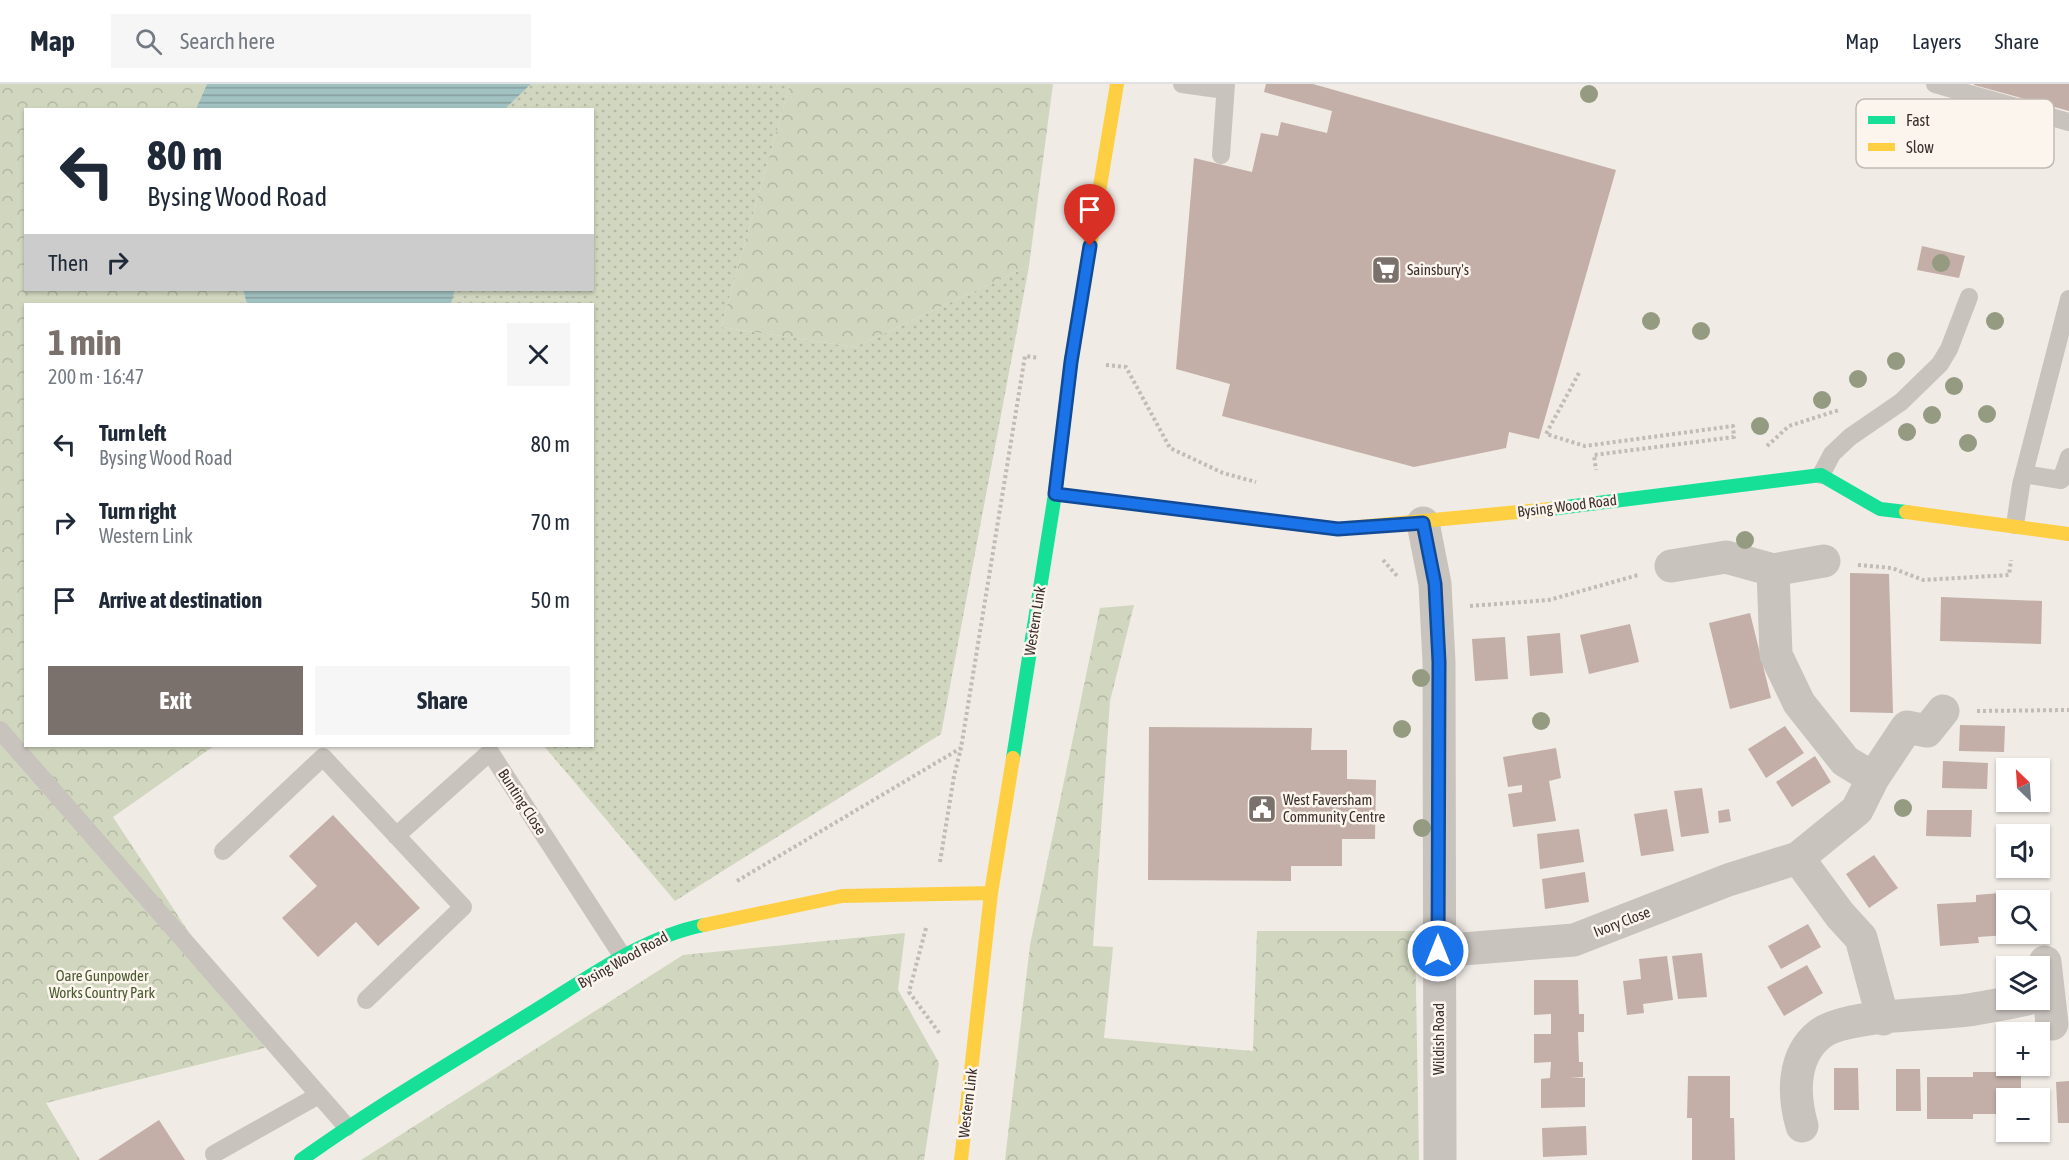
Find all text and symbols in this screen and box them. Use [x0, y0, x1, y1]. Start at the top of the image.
search box [111, 14, 531, 68]
text: Map [30, 25, 75, 57]
icon: search [132, 25, 165, 58]
text: Search here [180, 28, 275, 54]
text: Map [1845, 29, 1879, 53]
text: Layers [1912, 29, 1962, 53]
text: Share [1995, 29, 2039, 53]
legend [1856, 99, 2054, 168]
text: Fast [1906, 111, 1930, 129]
text: 80 m [147, 131, 222, 179]
icon: left [48, 132, 126, 210]
text: Slow [1906, 138, 1934, 156]
text: Bysing Wood Road [147, 181, 327, 212]
pin [1064, 184, 1115, 246]
icon: arrive [1073, 193, 1106, 226]
icon: right [101, 246, 134, 279]
text: Then [48, 250, 89, 276]
supermarket icon: Sainsbury's [1370, 254, 1402, 286]
place label: Sainsbury's [1407, 261, 1469, 278]
text: 1 min [48, 321, 122, 363]
button: close [507, 323, 570, 386]
text: 200 m · 16:47 [48, 365, 144, 388]
text: Turn left [99, 420, 166, 446]
icon: left [48, 428, 81, 461]
text: 80 m [530, 431, 570, 457]
text: Bysing Wood Road [99, 446, 233, 469]
street label: Bysing Wood Road [1516, 491, 1618, 520]
text: Turn right [99, 498, 176, 524]
icon: right [48, 506, 81, 539]
text: 70 m [530, 509, 570, 535]
text: Western Link [99, 524, 193, 547]
icon: arrive [48, 584, 81, 617]
street label: Western Link [1021, 584, 1048, 657]
text: Arrive at destination [99, 587, 262, 613]
text: 50 m [530, 587, 570, 613]
button: Exit [48, 666, 303, 735]
button: Share [315, 666, 570, 735]
north arrow [1996, 758, 2050, 812]
map controls [1996, 758, 2050, 1142]
street label: Bunting Close [495, 766, 550, 838]
place label: West Faversham Community Centre [1283, 791, 1386, 825]
public building icon: West Faversham Community Centre [1246, 793, 1278, 825]
button: sound [1996, 824, 2050, 878]
button: search [1996, 890, 2050, 944]
street label: Ivory Close [1591, 903, 1653, 940]
position arrow [1406, 919, 1470, 983]
street label: Bysing Wood Road [575, 928, 671, 991]
button: layers [1996, 956, 2050, 1010]
park label: Oare Gunpowder Works Country Park [49, 967, 155, 1001]
street label: Wildish Road [1430, 1003, 1447, 1075]
button: + [1996, 1022, 2050, 1076]
street label: Western Link [955, 1067, 980, 1139]
button: − [1996, 1088, 2050, 1142]

